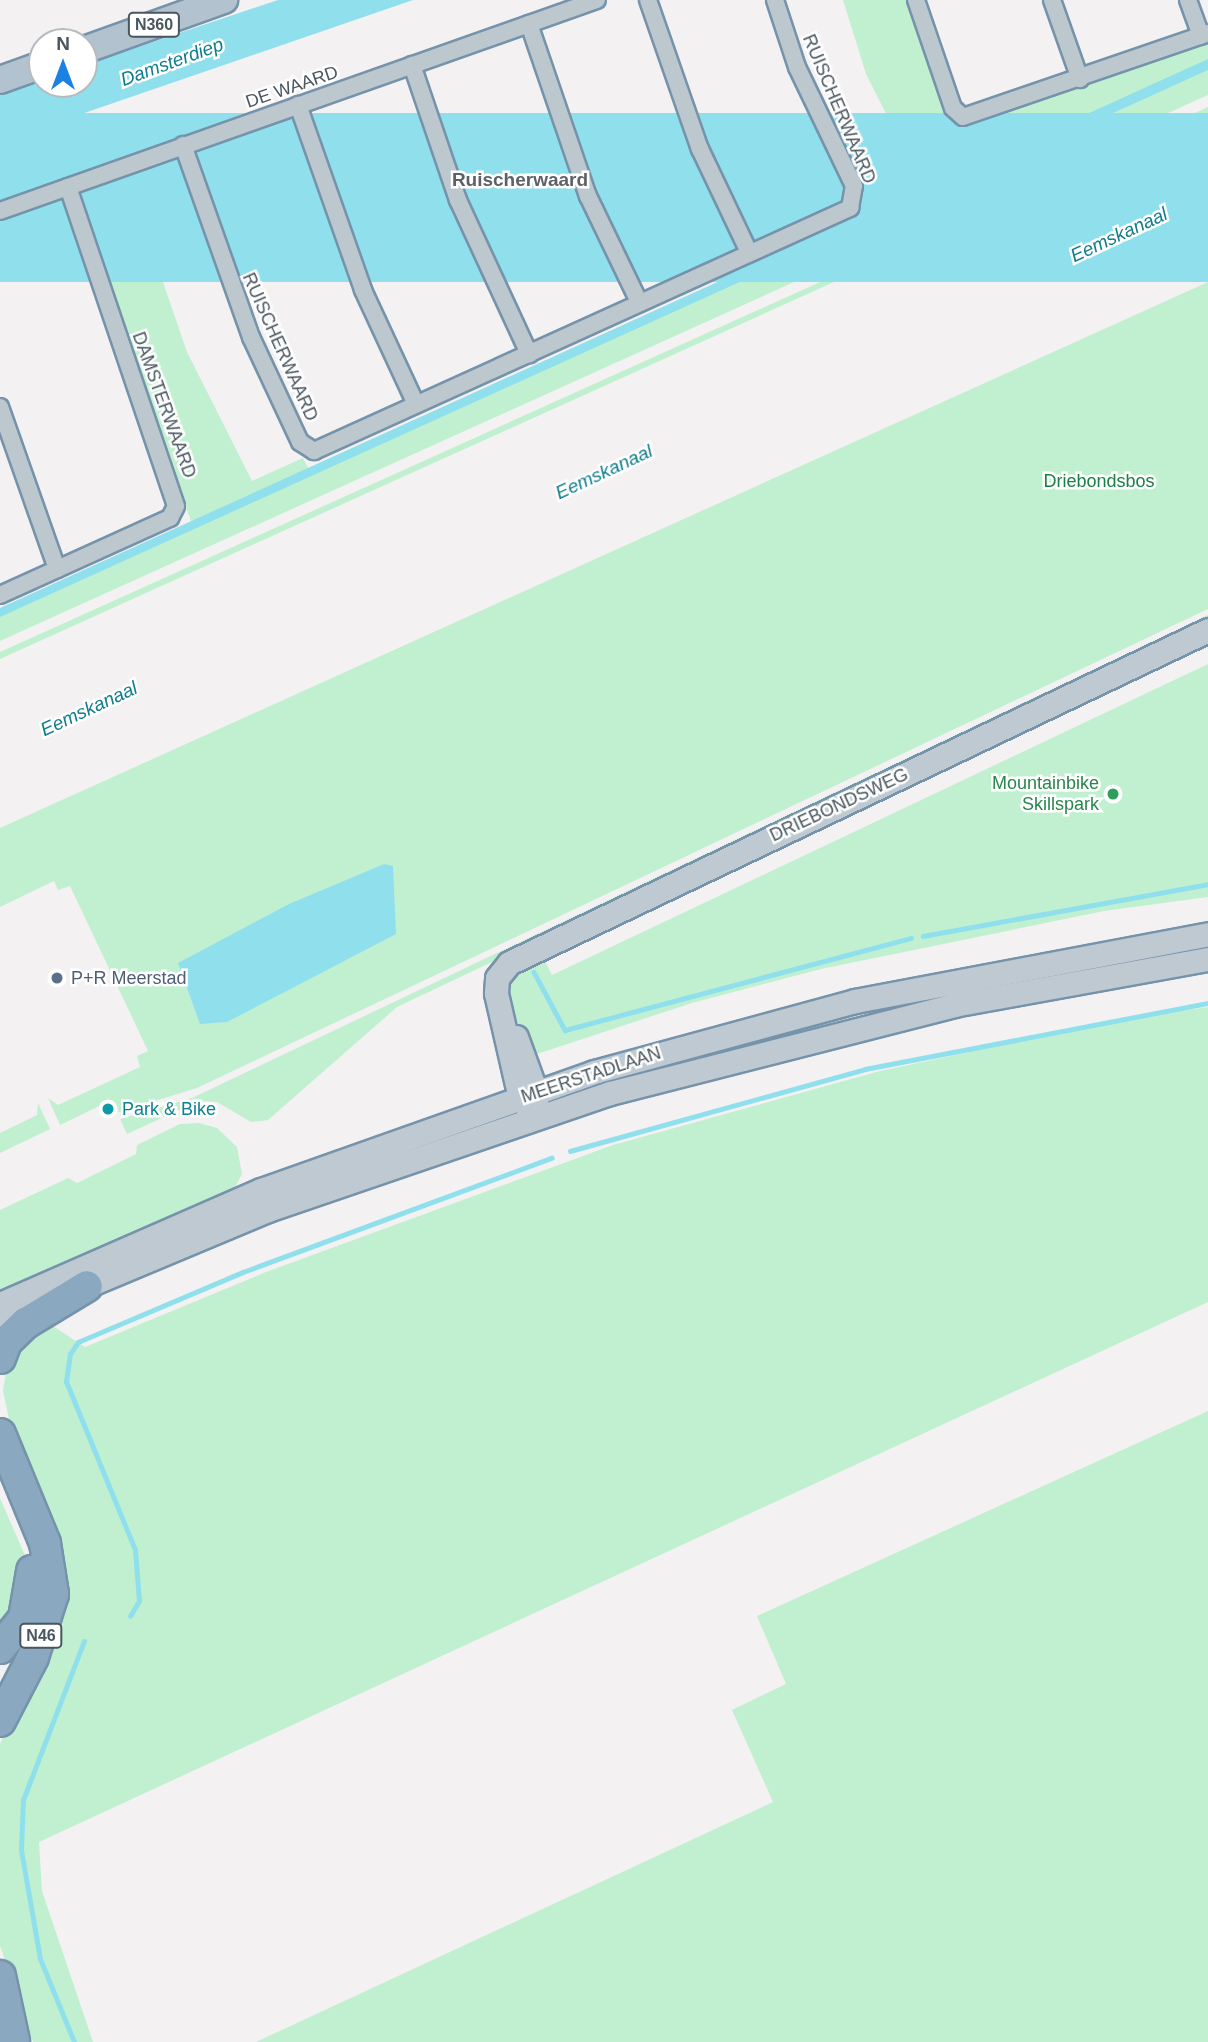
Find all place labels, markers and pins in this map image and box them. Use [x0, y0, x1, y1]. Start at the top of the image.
place label: Mountainbike Skillspark [992, 773, 1099, 816]
marker: Mountainbike Skillspark [1105, 786, 1121, 802]
place label: P+R Meerstad [71, 967, 187, 989]
marker: P+R Meerstad [49, 970, 65, 986]
place label: Park & Bike [122, 1098, 216, 1120]
marker: Park & Bike [100, 1101, 116, 1117]

